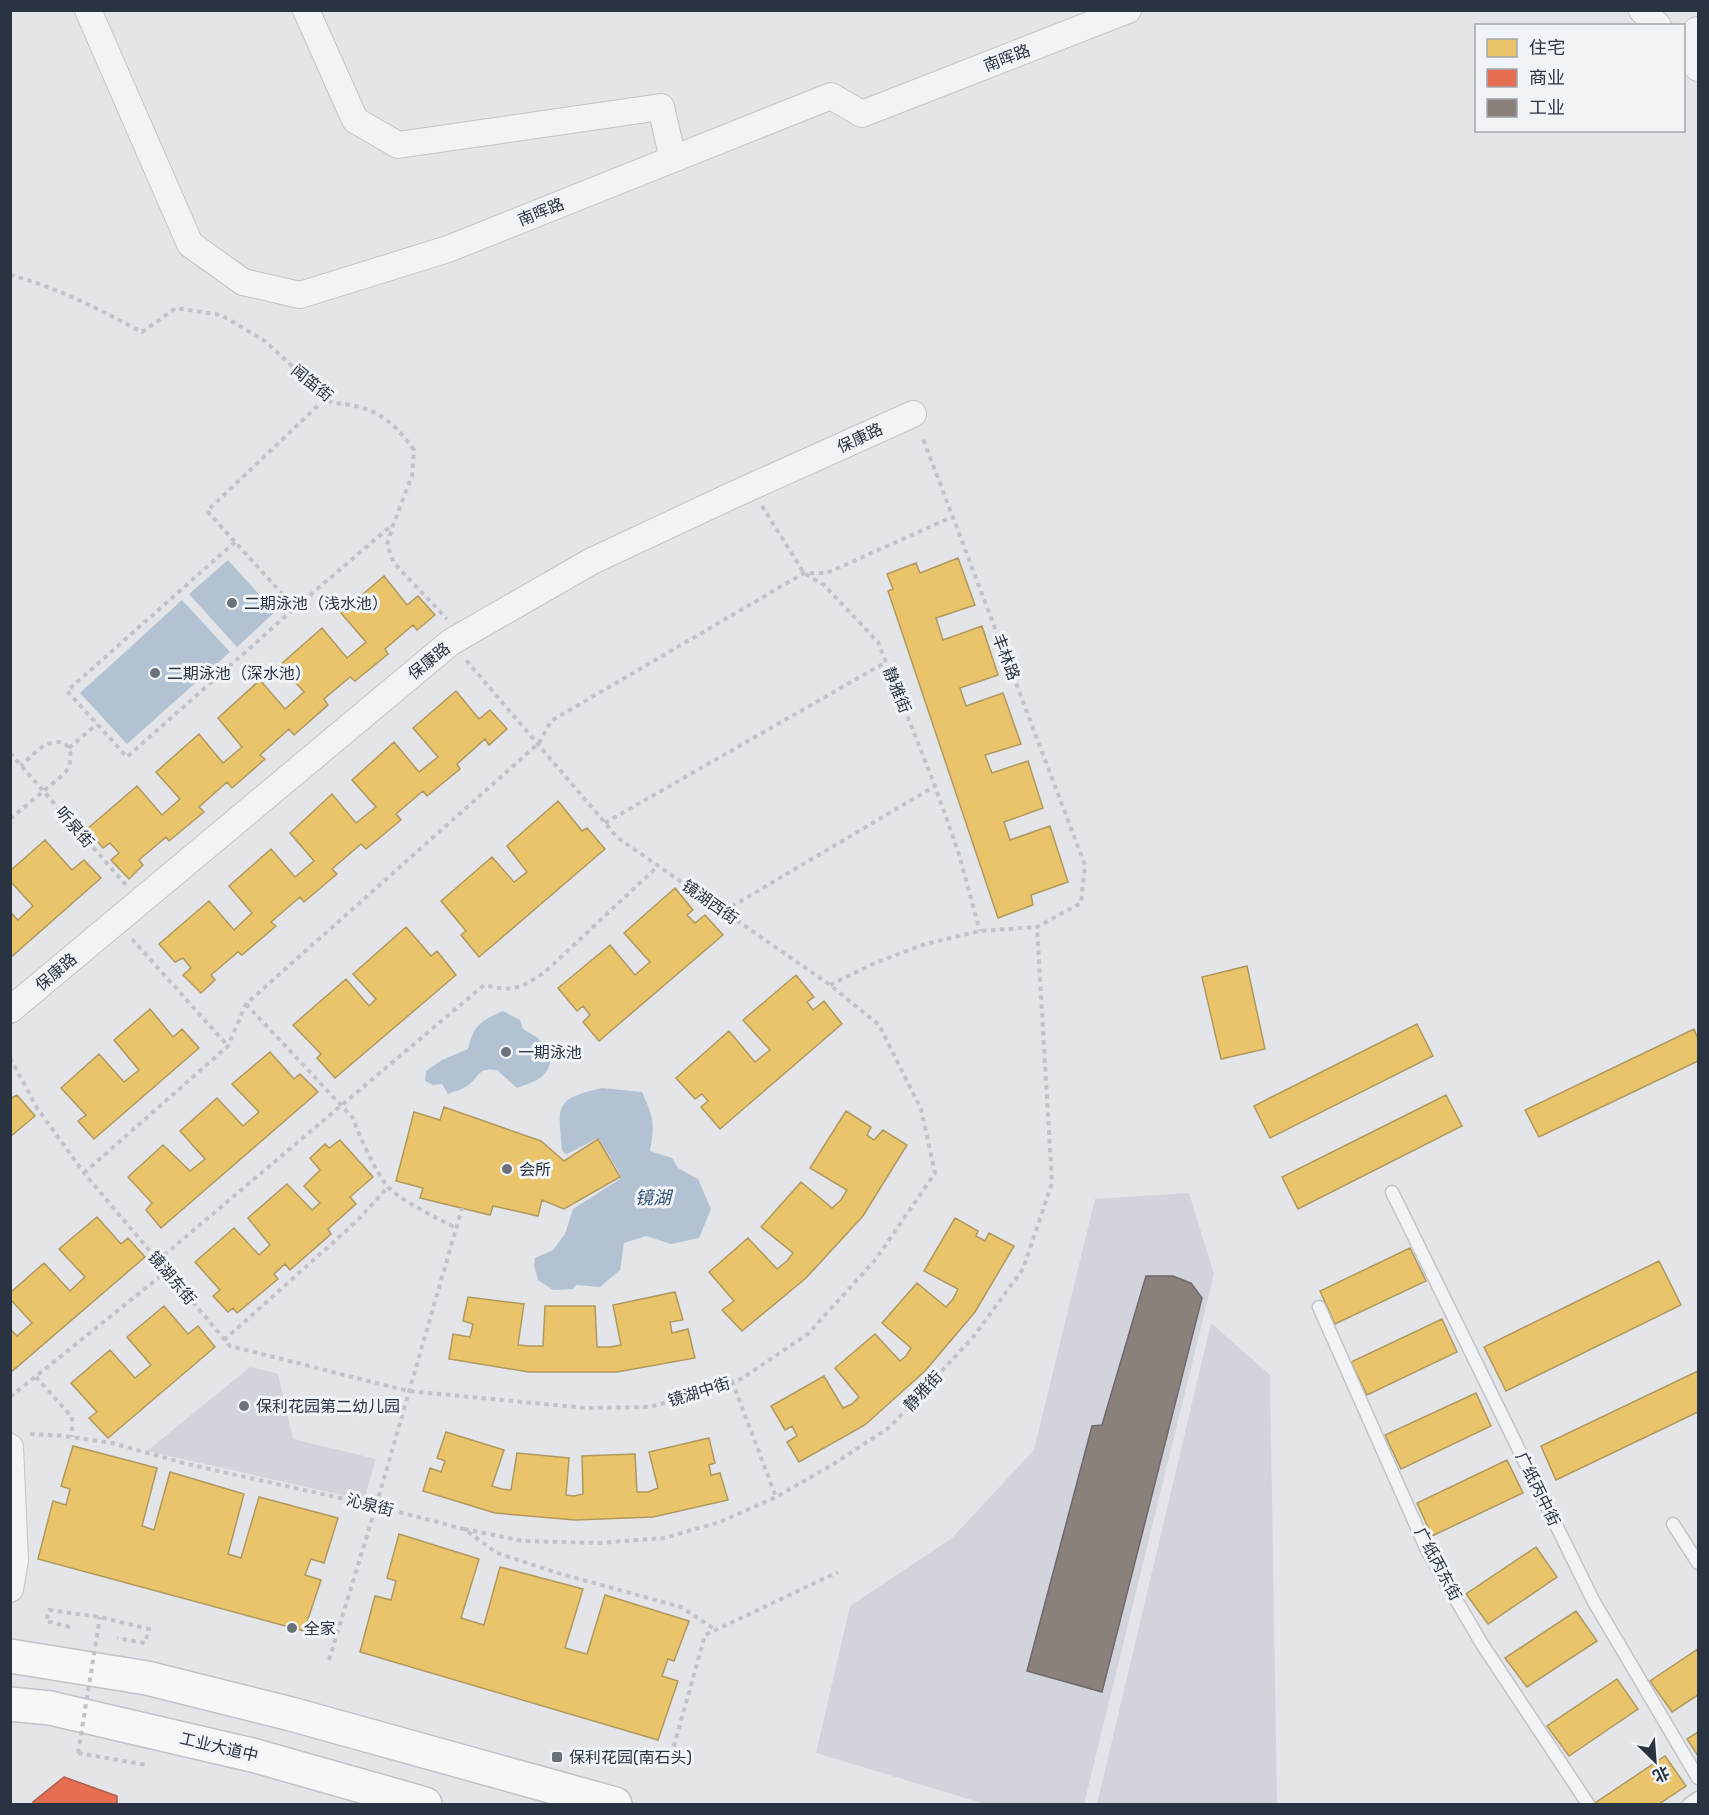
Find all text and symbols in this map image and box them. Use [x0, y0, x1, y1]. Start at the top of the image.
legend [1475, 24, 1685, 132]
text: 住宅 [1529, 37, 1565, 59]
street label: 南晖路 [981, 41, 1033, 75]
text: 商业 [1529, 67, 1565, 89]
text: 工业 [1529, 97, 1565, 119]
street label: 南晖路 [515, 194, 567, 230]
street label: 闻笛街 [287, 361, 337, 405]
street label: 保康路 [834, 419, 886, 457]
place label: 二期泳池（浅水池） [244, 594, 388, 613]
marker: 二期泳池（浅水池） [225, 596, 239, 610]
street label: 丰林路 [989, 631, 1023, 683]
street label: 保康路 [404, 639, 454, 683]
place label: 二期泳池（深水池） [167, 664, 311, 683]
street label: 静雅街 [879, 664, 915, 716]
marker: 二期泳池（深水池） [148, 666, 162, 680]
street label: 听泉街 [52, 803, 98, 851]
street label: 镜湖西街 [678, 876, 742, 928]
street label: 保康路 [32, 949, 80, 995]
place label: 一期泳池 [518, 1043, 582, 1062]
marker: 一期泳池 [499, 1045, 513, 1059]
place label: 会所 [519, 1160, 551, 1179]
marker: 会所 [500, 1162, 514, 1176]
water label: 镜湖 [635, 1187, 674, 1209]
street label: 镜湖东街 [144, 1247, 200, 1309]
street label: 静雅街 [900, 1367, 946, 1415]
street label: 镜湖中街 [666, 1374, 732, 1410]
place label: 保利花园第二幼儿园 [256, 1397, 400, 1416]
marker: 保利花园第二幼儿园 [237, 1399, 251, 1413]
street label: 广纸丙中街 [1512, 1449, 1564, 1529]
street label: 沁泉街 [344, 1490, 396, 1520]
street label: 广纸丙东街 [1411, 1524, 1465, 1604]
place label: 全家 [304, 1619, 336, 1638]
marker: 全家 [285, 1621, 299, 1635]
street label: 工业大道中 [178, 1729, 260, 1765]
north arrow [1625, 1731, 1685, 1791]
place label: 保利花园(南石头) [569, 1748, 692, 1767]
marker: 保利花园(南石头) [550, 1750, 564, 1764]
text: 北 [1650, 1762, 1672, 1786]

